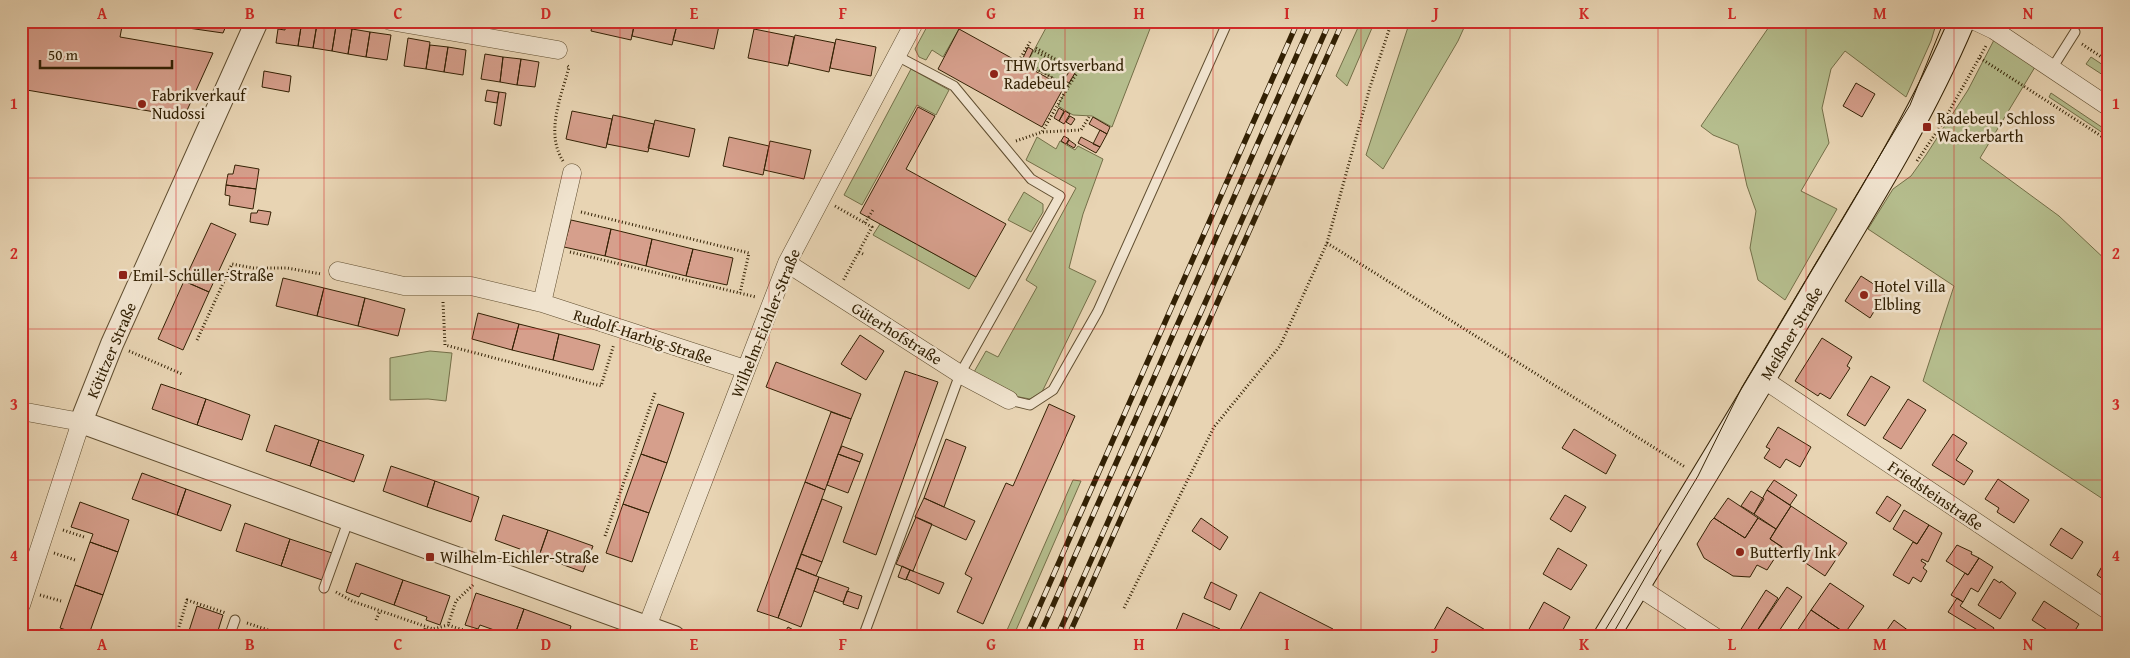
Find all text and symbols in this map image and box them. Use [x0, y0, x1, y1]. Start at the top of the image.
text: A [97, 1, 108, 25]
text: B [245, 1, 255, 25]
text: C [393, 1, 403, 25]
text: D [541, 1, 551, 25]
text: E [690, 1, 699, 25]
text: F [839, 1, 847, 25]
text: G [986, 1, 996, 25]
text: H [1133, 1, 1145, 25]
text: I [1284, 1, 1290, 25]
text: J [1430, 1, 1439, 25]
text: K [1579, 1, 1590, 25]
text: L [1728, 1, 1737, 25]
text: M [1873, 1, 1887, 25]
text: N [2023, 1, 2034, 25]
scale bar [40, 38, 172, 70]
text: 50 m [48, 44, 79, 65]
place label: THW Ortsverband Radebeul [1004, 53, 1125, 95]
marker: THW Ortsverband Radebeul [988, 68, 1000, 80]
place label: Fabrikverkauf Nudossi [152, 83, 247, 125]
text: 1 [10, 91, 18, 115]
text: 1 [2112, 91, 2120, 115]
marker: Fabrikverkauf Nudossi [136, 98, 148, 110]
place label: Radebeul, Schloss Wackerbarth [1937, 106, 2055, 148]
marker: Radebeul, Schloss Wackerbarth [1921, 121, 1933, 133]
text: 2 [10, 241, 18, 265]
text: 2 [2112, 241, 2120, 265]
street label: Wilhelm-Eichler-Straße [724, 245, 806, 401]
place label: Emil-Schüller-Straße [133, 263, 274, 287]
marker: Emil-Schüller-Straße [117, 269, 129, 281]
place label: Hotel Villa Elbling [1874, 274, 1946, 316]
street label: Meißner Straße [1754, 282, 1828, 384]
marker: Hotel Villa Elbling [1858, 289, 1870, 301]
street label: Güterhofstraße [847, 296, 947, 370]
street label: Kötitzer Straße [80, 298, 142, 402]
street label: Rudolf-Harbig-Straße [570, 302, 716, 370]
text: 3 [10, 392, 18, 416]
text: 3 [2112, 392, 2120, 416]
street label: Friedsteinstraße [1883, 454, 1989, 536]
place label: Butterfly Ink [1750, 540, 1837, 564]
text: 4 [10, 543, 18, 567]
text: 4 [2112, 543, 2120, 567]
place label: Wilhelm-Eichler-Straße [440, 545, 599, 569]
marker: Butterfly Ink [1734, 546, 1746, 558]
marker: Wilhelm-Eichler-Straße [424, 551, 436, 563]
text: A [97, 632, 108, 656]
text: B [245, 632, 255, 656]
text: C [393, 632, 403, 656]
text: D [541, 632, 551, 656]
text: E [690, 632, 699, 656]
text: F [839, 632, 847, 656]
text: G [986, 632, 996, 656]
text: H [1133, 632, 1145, 656]
text: I [1284, 632, 1290, 656]
text: J [1430, 632, 1439, 656]
text: K [1579, 632, 1590, 656]
text: L [1728, 632, 1737, 656]
text: M [1873, 632, 1887, 656]
text: N [2023, 632, 2034, 656]

